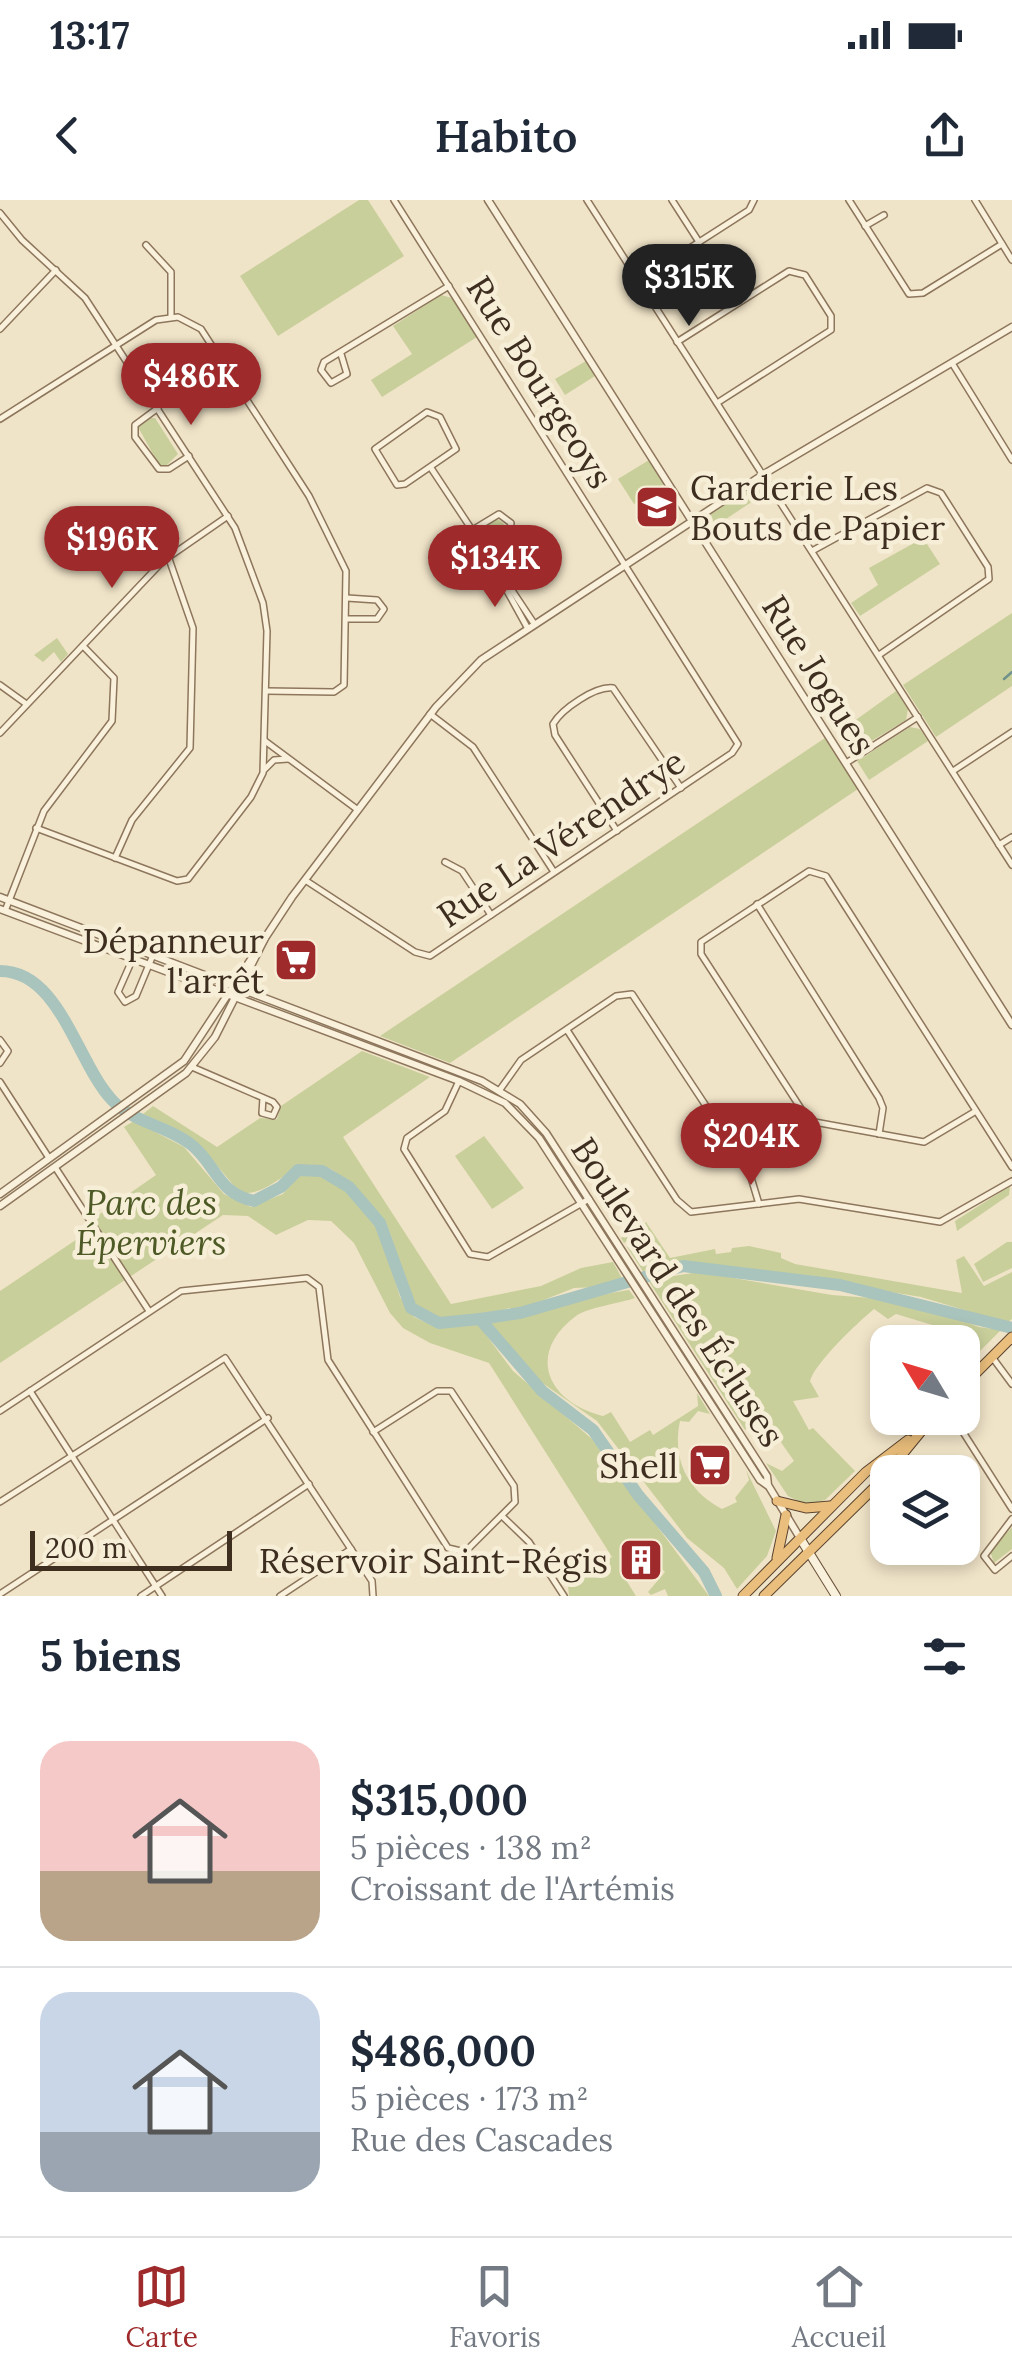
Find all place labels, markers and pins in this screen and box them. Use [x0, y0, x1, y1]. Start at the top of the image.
pin: $315K [619, 244, 759, 329]
pin: $486K [121, 343, 261, 428]
place label: Garderie Les Bouts de Papier [690, 465, 945, 550]
school or university icon: Garderie Les Bouts de Papier [634, 484, 680, 530]
pin: $196K [42, 506, 182, 591]
pin: $134K [425, 525, 565, 610]
place label: Dépanneur l'arrêt [82, 918, 264, 1003]
supermarket icon: Dépanneur l'arrêt [273, 937, 319, 983]
pin: $204K [681, 1103, 821, 1188]
supermarket icon: Shell [687, 1442, 733, 1488]
place label: Shell [599, 1443, 678, 1488]
building icon: Réservoir Saint-Régis [618, 1537, 664, 1583]
place label: Réservoir Saint-Régis [259, 1538, 608, 1583]

